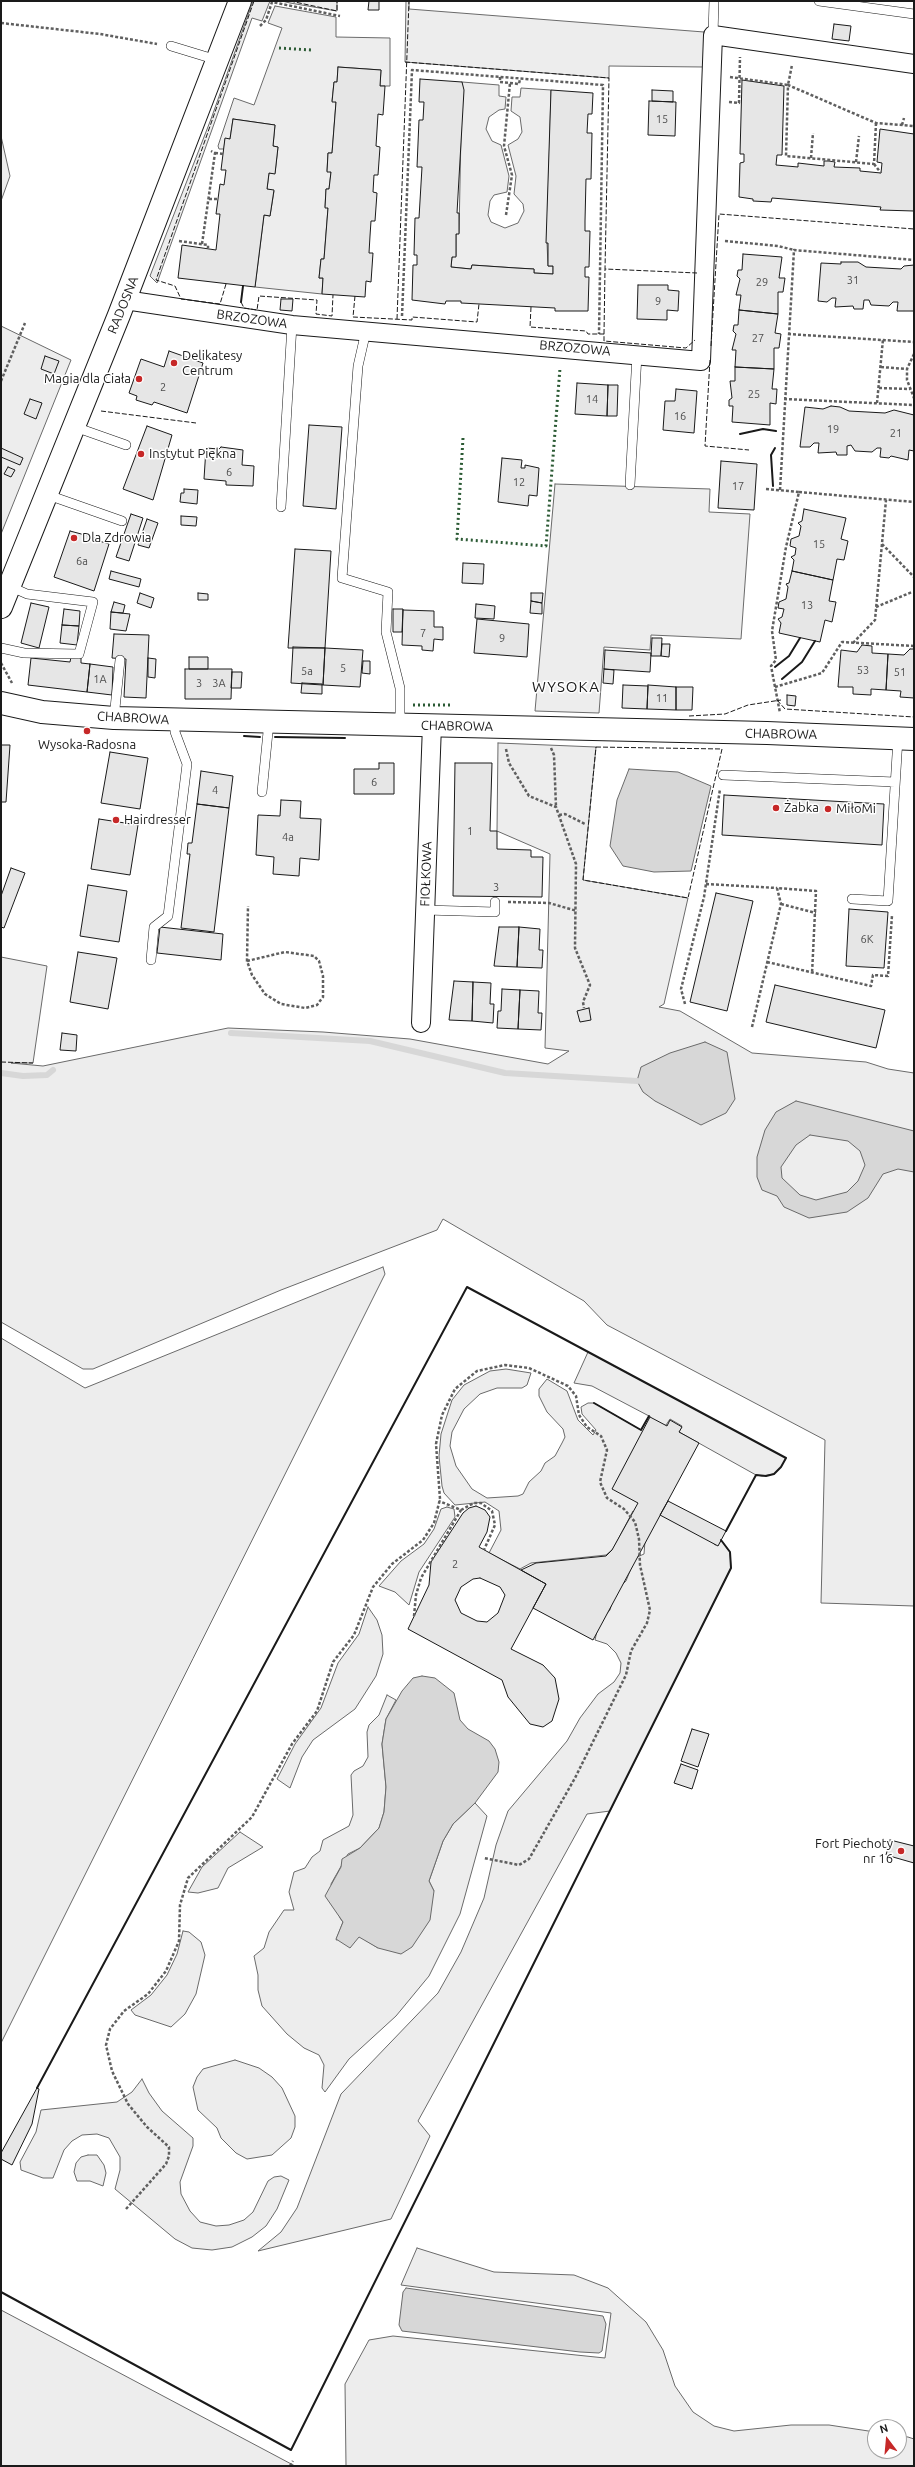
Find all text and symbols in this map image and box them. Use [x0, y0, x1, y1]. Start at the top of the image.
house number: 15 [656, 112, 668, 126]
house number: 31 [847, 273, 859, 287]
street label: RADOSNA [104, 274, 142, 336]
house number: 29 [756, 275, 768, 289]
house number: 9 [655, 294, 661, 308]
street label: BRZOZOWA [216, 306, 288, 332]
house number: 27 [752, 331, 764, 345]
street label: BRZOZOWA [539, 337, 611, 359]
place label: Delikatesy Centrum [182, 348, 242, 379]
marker: Delikatesy Centrum [169, 358, 179, 368]
place label: Magia dla Ciała [44, 371, 131, 387]
marker: Magia dla Ciała [134, 374, 144, 384]
house number: 2 [160, 380, 166, 394]
house number: 25 [748, 387, 760, 401]
house number: 14 [586, 392, 598, 406]
house number: 16 [674, 409, 686, 423]
house number: 19 [827, 422, 839, 436]
house number: 21 [890, 426, 902, 440]
place label: Instytut Piękna [149, 446, 236, 462]
marker: Instytut Piękna [136, 449, 146, 459]
house number: 6 [226, 465, 232, 479]
house number: 12 [513, 475, 525, 489]
house number: 17 [732, 479, 744, 493]
place label: Dla Zdrowia [82, 530, 152, 546]
marker: Dla Zdrowia [69, 533, 79, 543]
house number: 15 [813, 537, 825, 551]
house number: 6a [76, 554, 88, 568]
house number: 13 [801, 598, 813, 612]
house number: 7 [420, 626, 426, 640]
house number: 9 [499, 631, 505, 645]
house number: 5 [340, 661, 346, 675]
house number: 53 [857, 663, 869, 677]
house number: 5a [301, 664, 313, 678]
house number: 51 [894, 665, 906, 679]
house number: 1A [93, 672, 107, 686]
house number: 3 [196, 676, 202, 690]
house number: 3A [212, 676, 226, 690]
district label: WYSOKA [532, 678, 600, 696]
house number: 11 [656, 691, 668, 705]
street label: CHABROWA [97, 708, 169, 728]
street label: CHABROWA [421, 718, 493, 734]
marker: Wysoka-Radosna [82, 726, 92, 736]
street label: CHABROWA [745, 726, 817, 742]
place label: Wysoka-Radosna [38, 737, 136, 753]
house number: 6 [371, 775, 377, 789]
house number: 4 [212, 783, 218, 797]
place label: Żabka [784, 800, 819, 816]
place label: MiłoMi [836, 801, 876, 817]
marker: Żabka [771, 803, 781, 813]
marker: MiłoMi [823, 804, 833, 814]
place label: Hairdresser [124, 812, 191, 828]
marker: Hairdresser [111, 815, 121, 825]
house number: 1 [467, 824, 473, 838]
house number: 4a [282, 830, 294, 844]
street label: FIOŁKOWA [417, 841, 435, 907]
house number: 3 [493, 880, 499, 894]
house number: 6K [861, 932, 873, 946]
house number: 2 [452, 1557, 458, 1571]
place label: Fort Piechoty nr 16 [815, 1836, 893, 1867]
marker: Fort Piechoty nr 16 [896, 1846, 906, 1856]
north arrow [867, 2419, 907, 2459]
text: N [878, 2422, 890, 2435]

